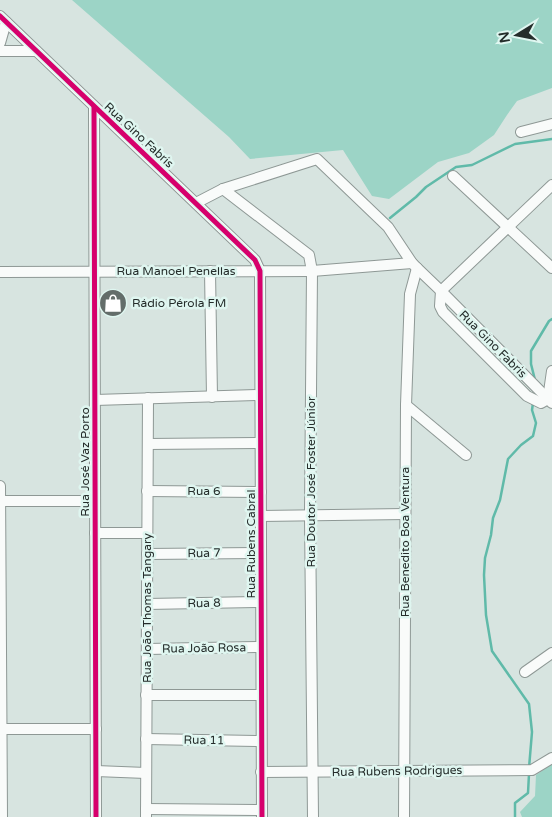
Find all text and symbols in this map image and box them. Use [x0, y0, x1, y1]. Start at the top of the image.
north arrow [492, 10, 542, 60]
text: N [495, 30, 514, 44]
street label: Rua Gino Fabris [101, 99, 177, 171]
street label: Rua Manoel Penellas [117, 264, 236, 278]
shop icon: Rádio Pérola FM [98, 288, 128, 318]
place label: Rádio Pérola FM [132, 296, 226, 310]
street label: Rua Gino Fabris [456, 307, 530, 381]
street label: Rua Doutor José Foster Júnior [304, 396, 318, 568]
street label: Rua José Vaz Porto [78, 407, 92, 517]
street label: Rua Benedito Boa Ventura [398, 467, 412, 617]
street label: Rua 6 [187, 484, 221, 498]
street label: Rua Rubens Cabral [244, 489, 258, 599]
street label: Rua João Thomas Tangary [140, 532, 154, 683]
street label: Rua 7 [187, 546, 221, 560]
street label: Rua 8 [187, 596, 221, 610]
street label: Rua João Rosa [162, 640, 246, 656]
street label: Rua 11 [183, 733, 225, 747]
street label: Rua Rubens Rodrigues [332, 763, 463, 779]

